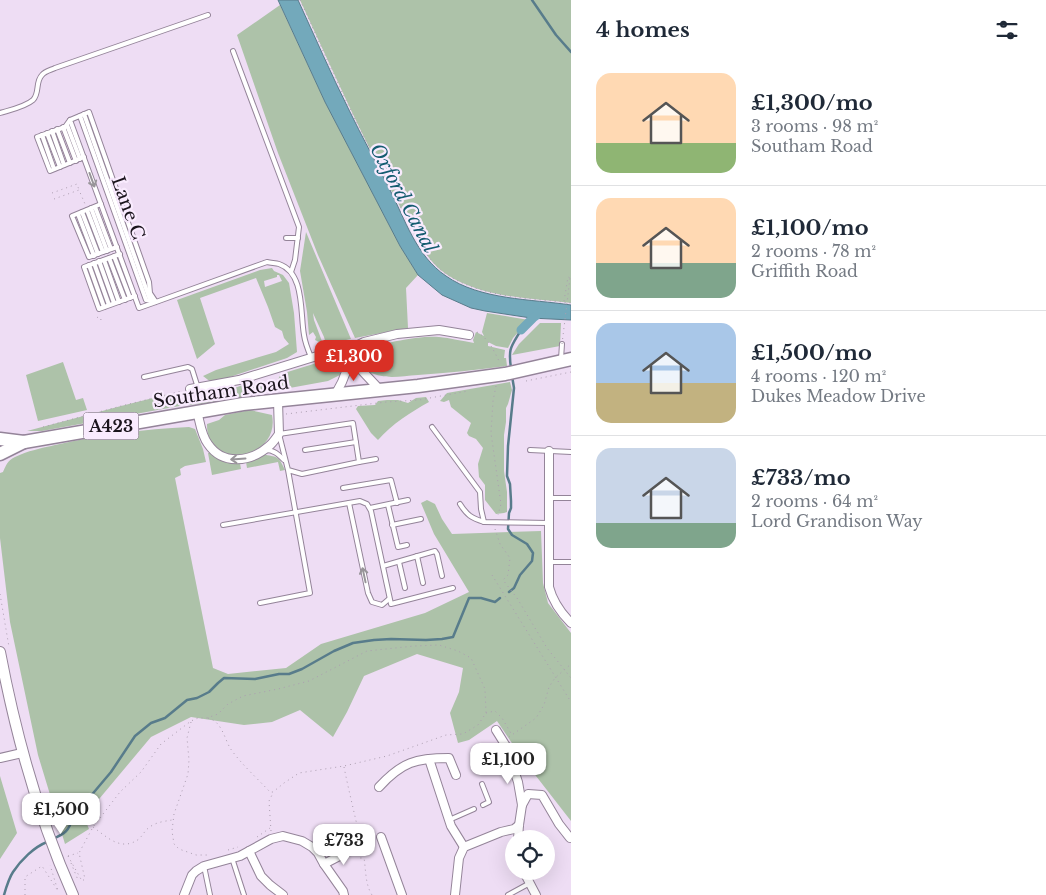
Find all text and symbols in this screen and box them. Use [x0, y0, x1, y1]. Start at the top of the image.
icon: filters [993, 16, 1021, 44]
text: 4 homes [596, 17, 690, 43]
text: £1,300/mo [751, 90, 873, 116]
icon: home [636, 93, 696, 153]
text: 3 rooms · 98 m² [751, 116, 878, 136]
text: Southam Road [751, 136, 873, 156]
water label: Oxford Canal [365, 140, 442, 257]
one-way arrow [88, 171, 97, 187]
street label: Lane C [106, 174, 150, 242]
text: £1,100/mo [751, 215, 869, 241]
icon: home [636, 218, 696, 278]
text: 2 rooms · 78 m² [751, 241, 876, 261]
text: Griffith Road [751, 261, 858, 281]
pin: £1,300 [313, 340, 395, 382]
text: £1,500/mo [751, 340, 872, 366]
icon: home [636, 343, 696, 403]
text: £1,300 [326, 346, 382, 366]
text: 4 rooms · 120 m² [751, 366, 886, 386]
street label: Southam Road [152, 372, 290, 412]
text: Dukes Meadow Drive [751, 386, 926, 406]
road number: A423 [84, 412, 138, 440]
one-way arrow [230, 454, 246, 464]
text: £733/mo [751, 465, 851, 491]
icon: home [636, 468, 696, 528]
text: 2 rooms · 64 m² [751, 491, 878, 511]
text: Lord Grandison Way [751, 511, 923, 531]
one-way arrow [359, 567, 368, 583]
pin: £1,100 [467, 742, 549, 785]
text: £1,100 [481, 749, 535, 769]
pin: £1,500 [20, 792, 102, 835]
text: £1,500 [33, 799, 89, 819]
pin: £733 [314, 824, 374, 866]
text: £733 [324, 830, 364, 850]
map controls [505, 830, 555, 880]
button: locate [505, 830, 555, 880]

